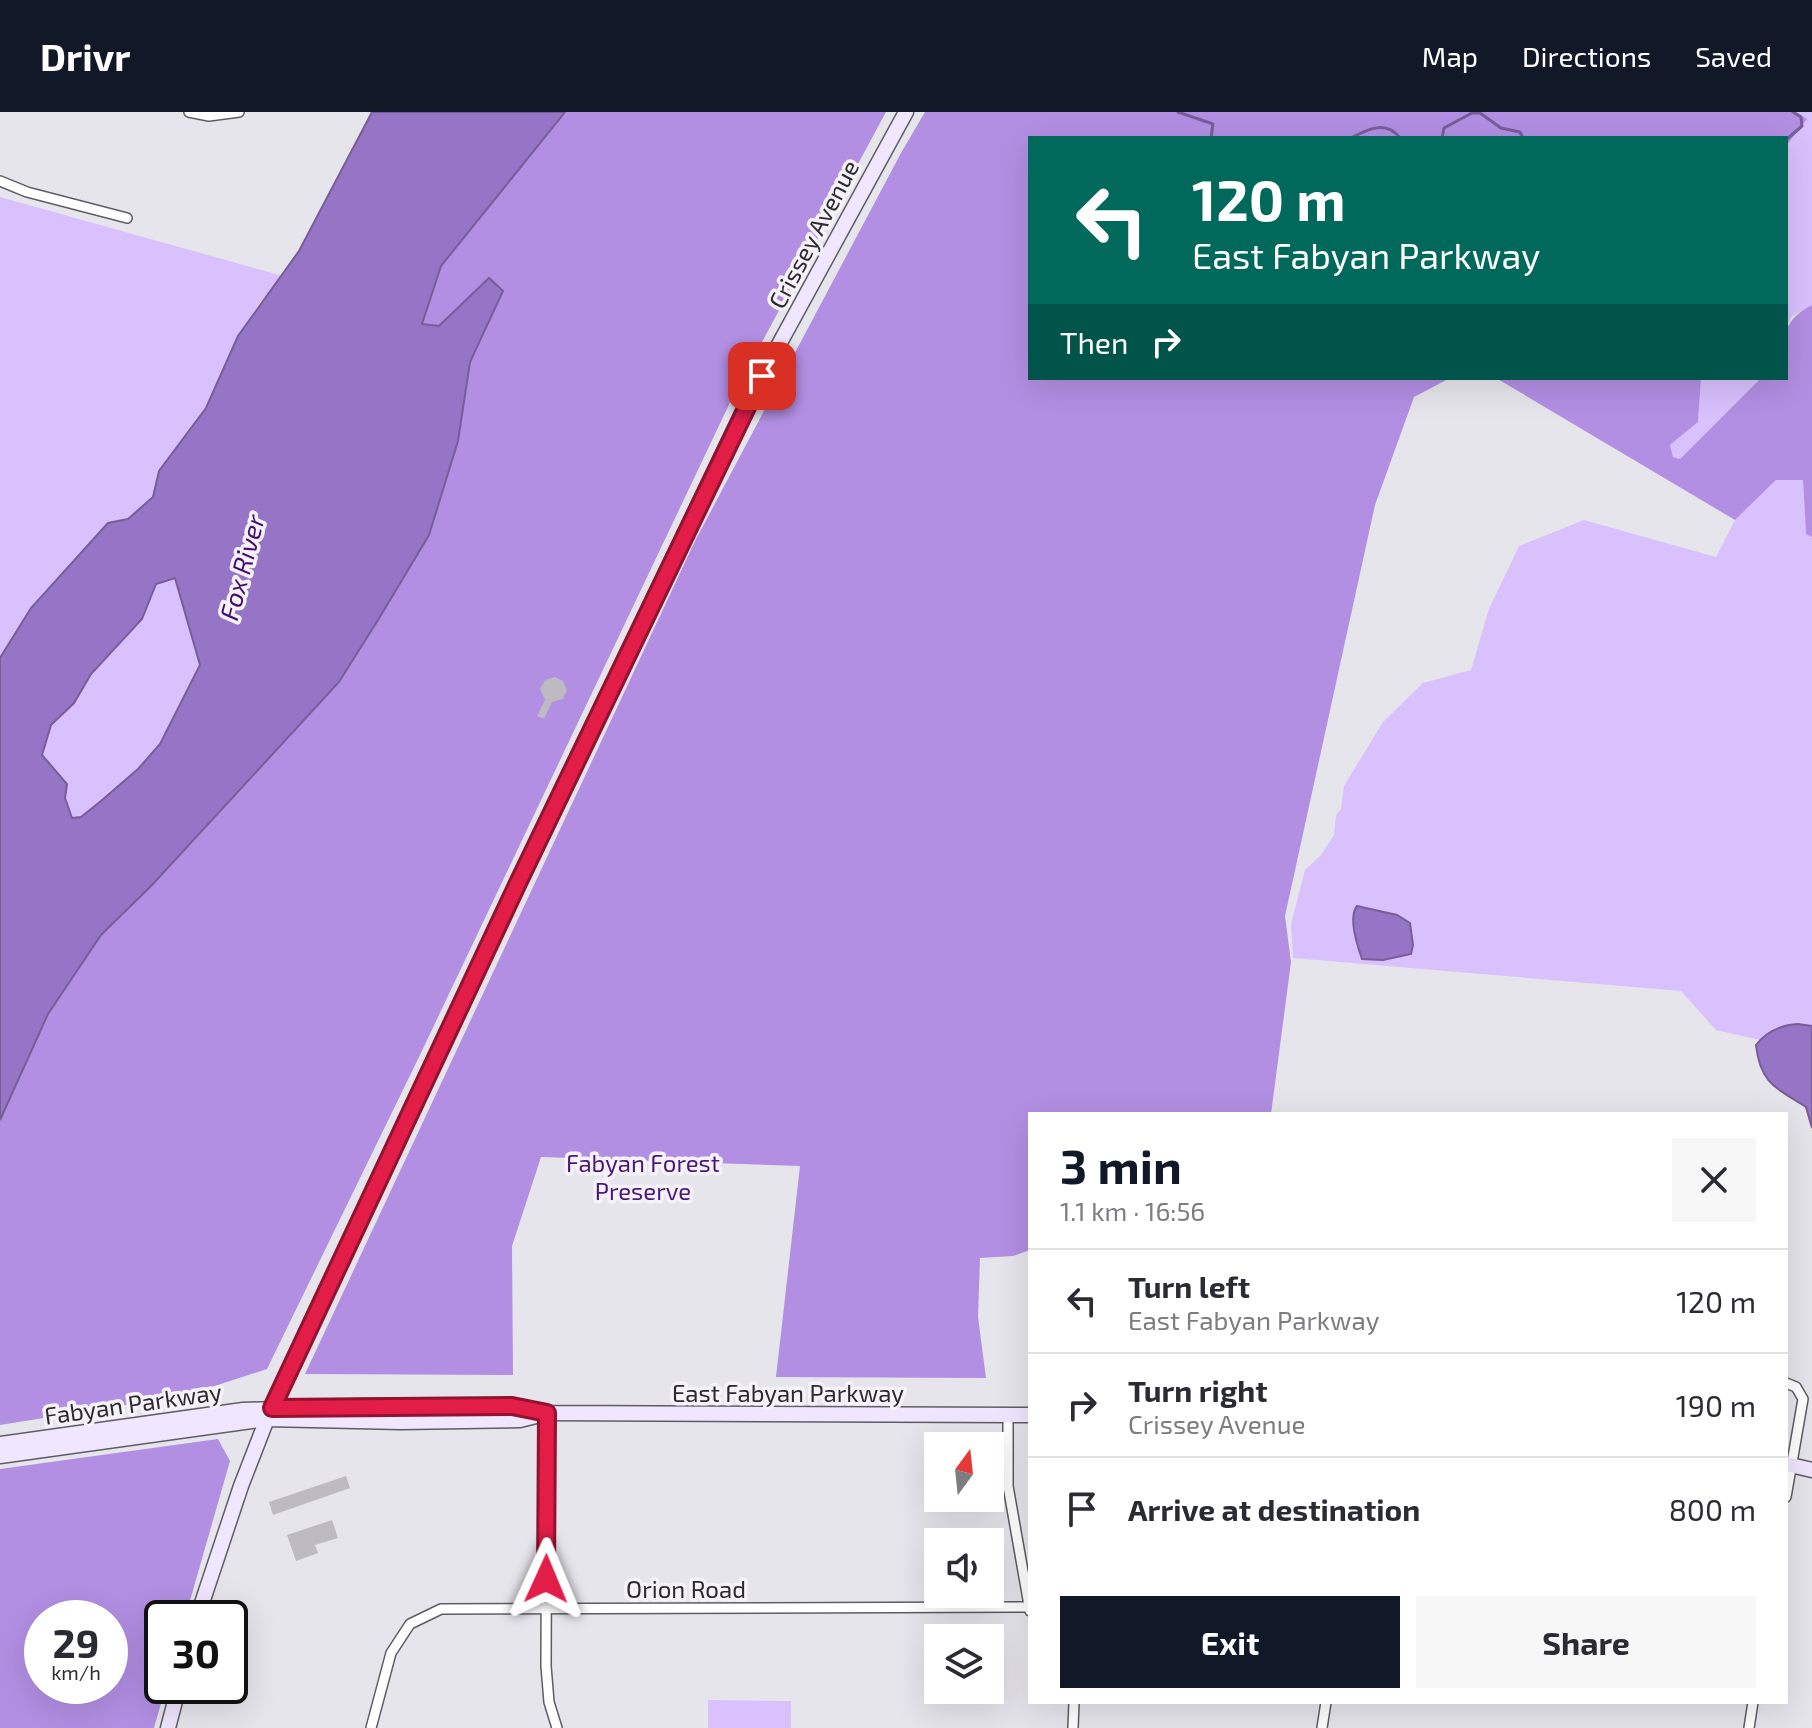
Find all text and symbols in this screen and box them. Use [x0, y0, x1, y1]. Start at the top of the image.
text: Drivr [40, 33, 130, 79]
text: Map [1422, 39, 1478, 73]
text: Directions [1522, 39, 1651, 73]
text: Saved [1695, 39, 1772, 73]
street label: Crissey Avenue [762, 155, 864, 313]
text: 120 m [1192, 165, 1346, 232]
icon: left [1060, 168, 1164, 272]
text: East Fabyan Parkway [1192, 233, 1540, 276]
icon: right [1144, 320, 1188, 364]
text: Then [1060, 324, 1128, 360]
pin [728, 342, 796, 410]
icon: arrive [740, 354, 784, 398]
water label: Fox River [212, 510, 270, 623]
text: 3 min [1060, 1136, 1182, 1194]
button: close [1672, 1138, 1756, 1222]
park label: Fabyan Forest Preserve [566, 1148, 720, 1205]
text: 1.1 km · 16:56 [1060, 1195, 1205, 1226]
text: Turn left [1128, 1268, 1250, 1304]
icon: left [1060, 1279, 1104, 1323]
text: 120 m [1676, 1283, 1756, 1319]
text: East Fabyan Parkway [1128, 1304, 1379, 1335]
text: Turn right [1128, 1372, 1268, 1408]
street label: Fabyan Parkway [42, 1376, 224, 1430]
street label: East Fabyan Parkway [672, 1378, 904, 1407]
icon: right [1060, 1383, 1104, 1427]
text: 190 m [1676, 1387, 1756, 1423]
text: Crissey Avenue [1128, 1408, 1305, 1439]
north arrow [924, 1432, 1004, 1512]
map controls [924, 1432, 1004, 1704]
icon: arrive [1060, 1487, 1104, 1531]
text: Arrive at destination [1128, 1491, 1420, 1527]
text: 800 m [1669, 1491, 1756, 1527]
button: sound [924, 1528, 1004, 1608]
position arrow [504, 1537, 588, 1621]
street label: Orion Road [626, 1574, 746, 1603]
button: Exit [1060, 1596, 1400, 1688]
button: Share [1416, 1596, 1756, 1688]
speed limit sign: 30 [144, 1600, 248, 1704]
text: 29 [53, 1618, 99, 1666]
button: layers [924, 1624, 1004, 1704]
text: km/h [51, 1660, 101, 1684]

